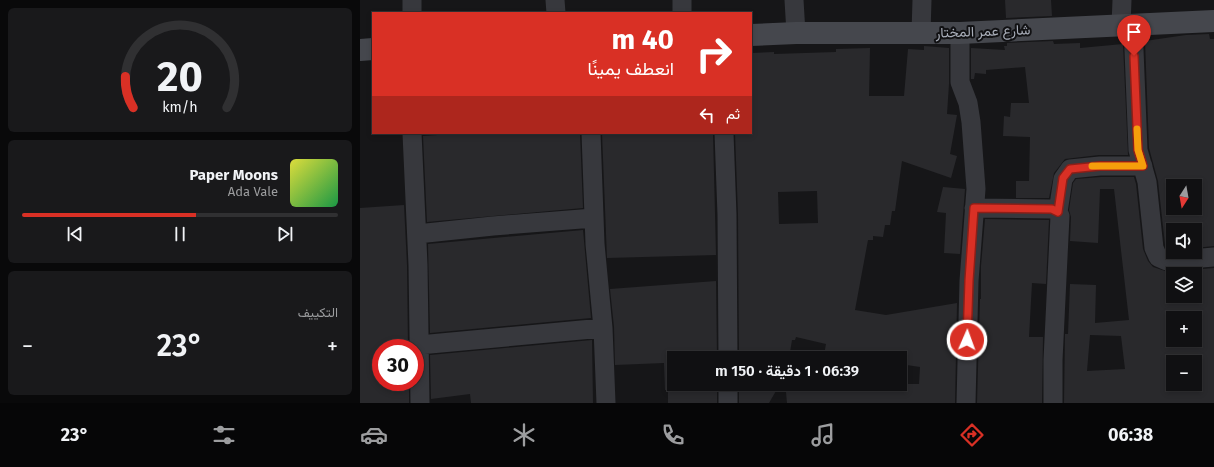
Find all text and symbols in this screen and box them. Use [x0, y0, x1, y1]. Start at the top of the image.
pin [1117, 15, 1151, 56]
street label: شارع عمر المختار [934, 21, 1031, 44]
icon: arrive [1123, 21, 1145, 43]
text: 40 m [611, 23, 674, 56]
icon: right [688, 28, 740, 80]
text: 20 [157, 52, 203, 102]
text: انعطف يمينًا [588, 58, 674, 80]
text: km/h [162, 98, 198, 115]
icon: left [696, 104, 718, 126]
text: ثم [726, 105, 740, 123]
text: Paper Moons [190, 166, 278, 184]
north arrow [1166, 179, 1202, 215]
map controls [1166, 179, 1202, 391]
text: Ada Vale [228, 184, 278, 199]
icon: previous [64, 223, 86, 245]
icon: pause [169, 223, 191, 245]
icon: next [274, 223, 296, 245]
button: sound [1166, 223, 1202, 259]
button: layers [1166, 267, 1202, 303]
text: التكييف [298, 305, 338, 320]
button: + [1166, 311, 1202, 347]
position arrow [946, 319, 988, 361]
text: 23° [157, 328, 203, 364]
text: − [22, 333, 33, 360]
text: + [327, 333, 338, 360]
speed limit sign: 30 [372, 339, 424, 391]
button: − [1166, 355, 1202, 391]
text: 06:39 · 1 دقيقة · 150 m [715, 362, 859, 380]
icon: filters [210, 421, 238, 449]
icon: car [360, 421, 388, 449]
icon: climate [510, 421, 538, 449]
icon: phone [659, 421, 687, 449]
icon: music [809, 421, 837, 449]
icon: directions [958, 421, 986, 449]
text: 23° [61, 424, 89, 446]
text: 06:38 [1108, 424, 1153, 446]

